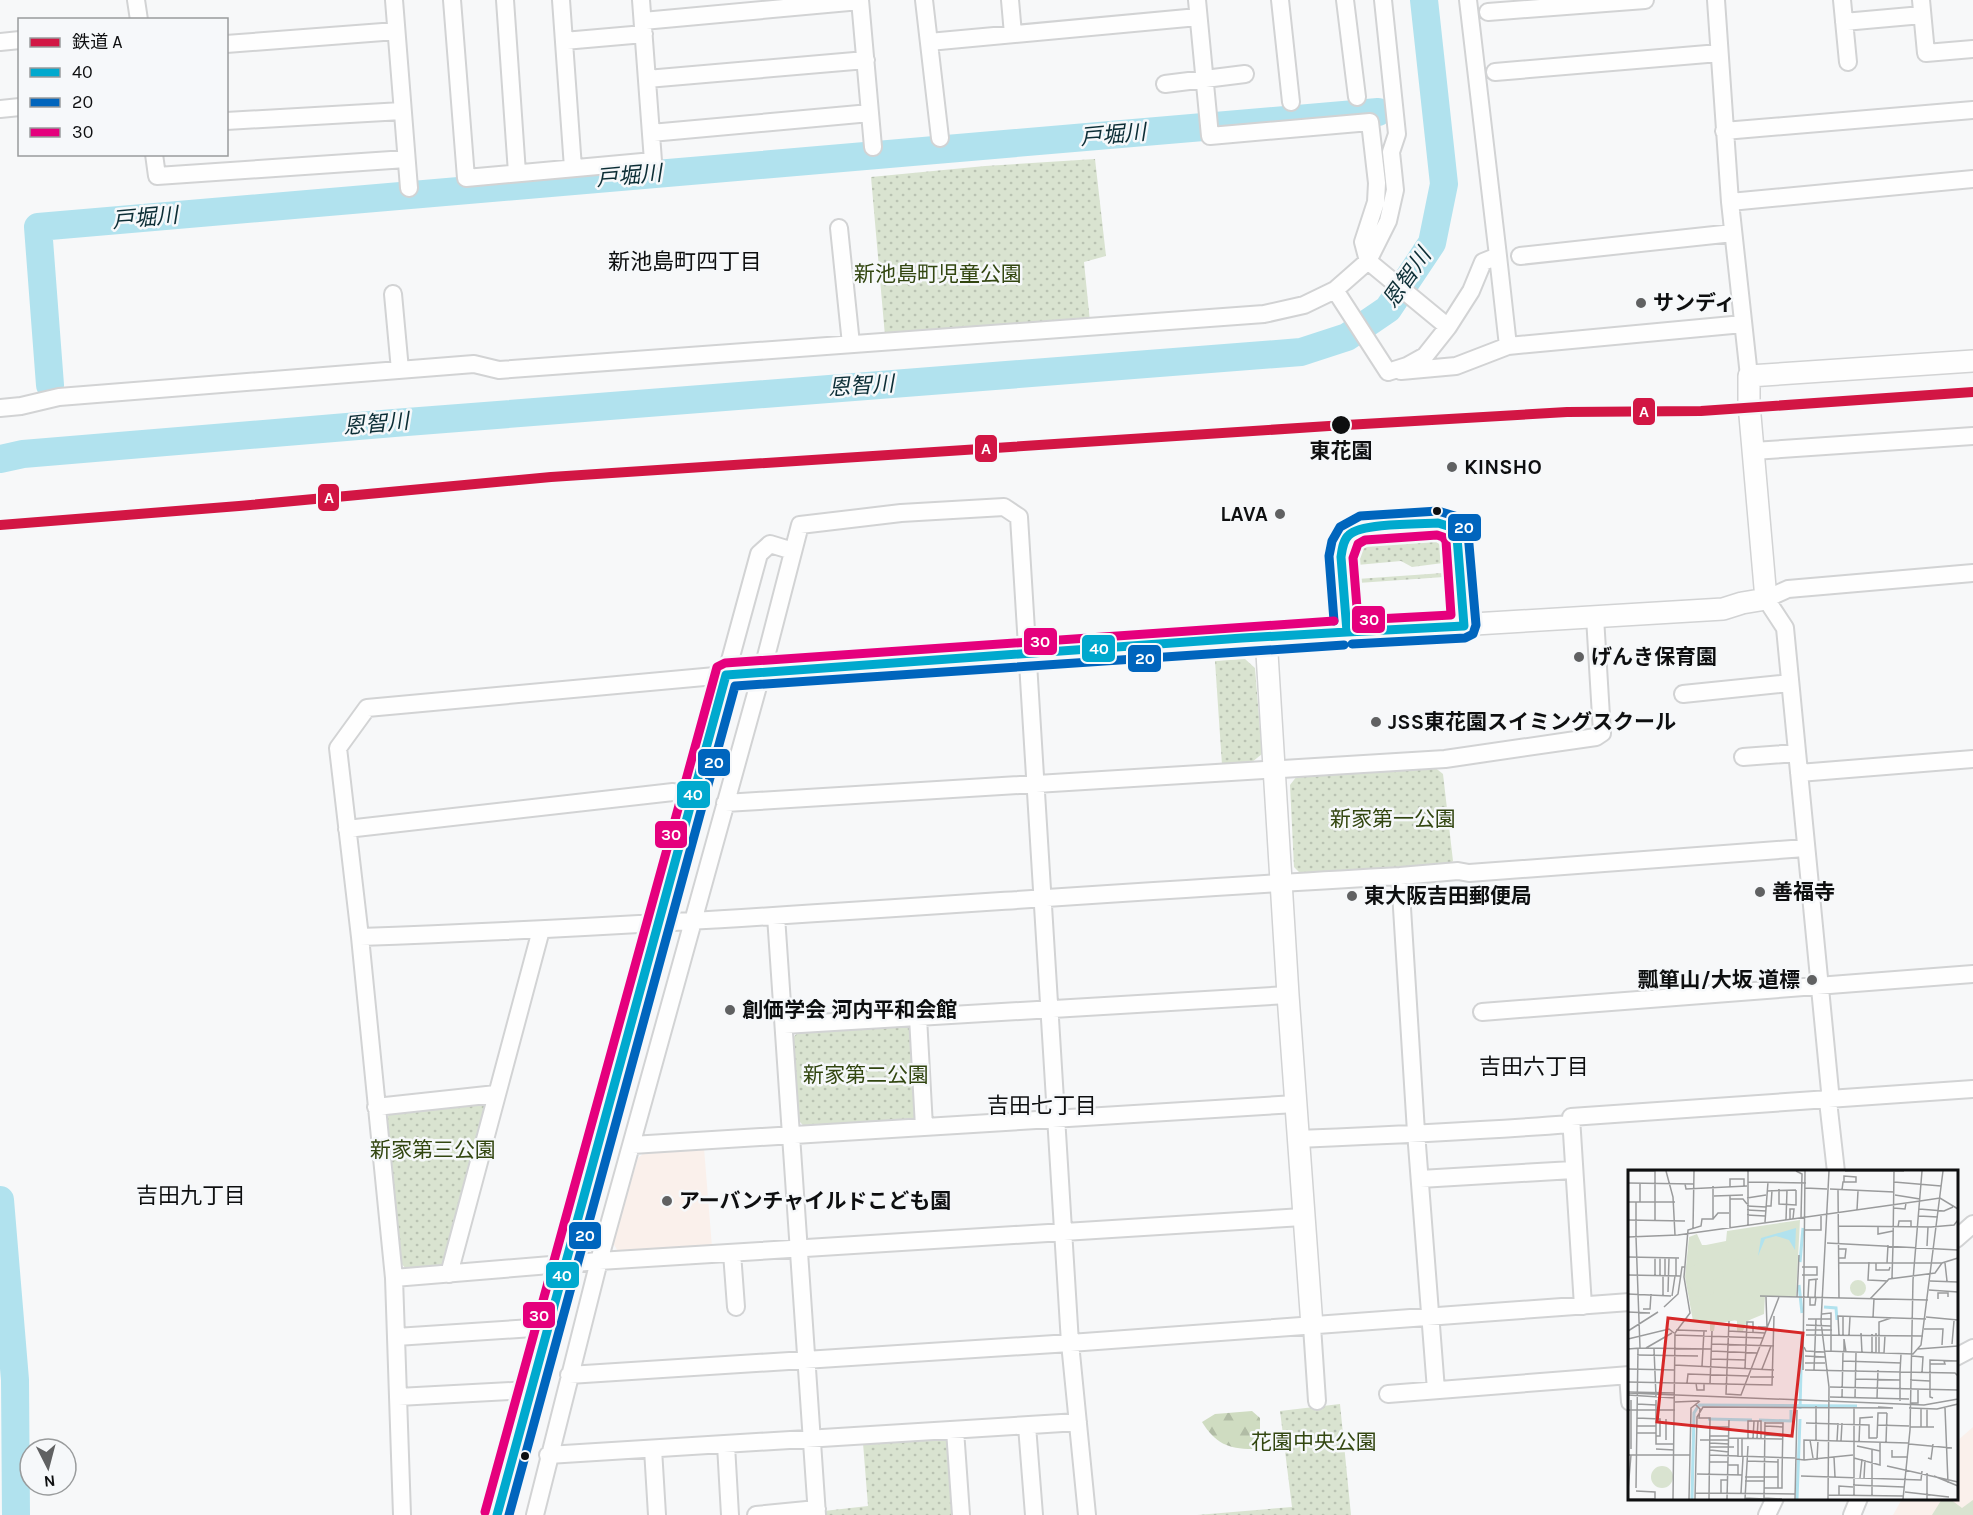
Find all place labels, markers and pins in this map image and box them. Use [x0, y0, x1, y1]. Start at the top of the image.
place label: サンディ [1653, 291, 1736, 315]
marker: サンディ [1634, 296, 1648, 310]
marker: 東花園 [1330, 414, 1352, 436]
place label: 東花園 [1310, 439, 1373, 463]
place label: KINSHO [1464, 455, 1542, 479]
marker: KINSHO [1445, 460, 1459, 474]
place label: LAVA [1220, 502, 1268, 526]
unlabelled marker [1431, 505, 1443, 517]
marker: LAVA [1273, 507, 1287, 521]
place label: げんき保育園 [1591, 645, 1717, 669]
marker: げんき保育園 [1572, 650, 1586, 664]
place label: JSS東花園スイミングスクール [1388, 710, 1676, 734]
marker: JSS東花園スイミングスクール [1369, 715, 1383, 729]
place label: 善福寺 [1772, 880, 1835, 904]
place label: 東大阪吉田郵便局 [1364, 884, 1532, 908]
marker: 善福寺 [1753, 885, 1767, 899]
marker: 東大阪吉田郵便局 [1345, 889, 1359, 903]
place label: 瓢箪山/大坂 道標 [1638, 968, 1800, 992]
marker: 瓢箪山/大坂 道標 [1805, 973, 1819, 987]
place label: 創価学会 河内平和会館 [742, 998, 957, 1022]
marker: 創価学会 河内平和会館 [723, 1003, 737, 1017]
place label: アーバンチャイルドこども園 [679, 1189, 951, 1213]
marker: アーバンチャイルドこども園 [660, 1194, 674, 1208]
unlabelled marker [519, 1450, 531, 1462]

